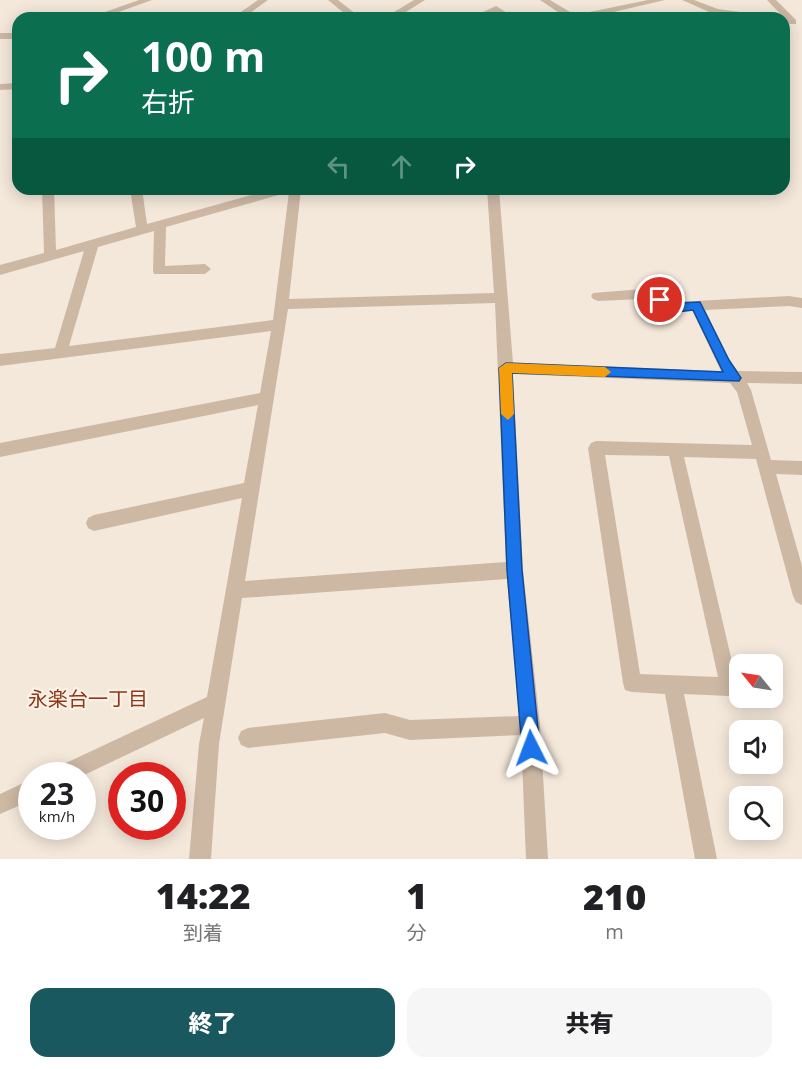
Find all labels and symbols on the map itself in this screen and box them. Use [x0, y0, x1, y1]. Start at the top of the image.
pin [634, 274, 685, 325]
north arrow [729, 654, 783, 708]
district label: 永楽台一丁目 [28, 685, 148, 712]
position arrow [499, 716, 563, 780]
speed limit sign: 30 [108, 762, 186, 840]

